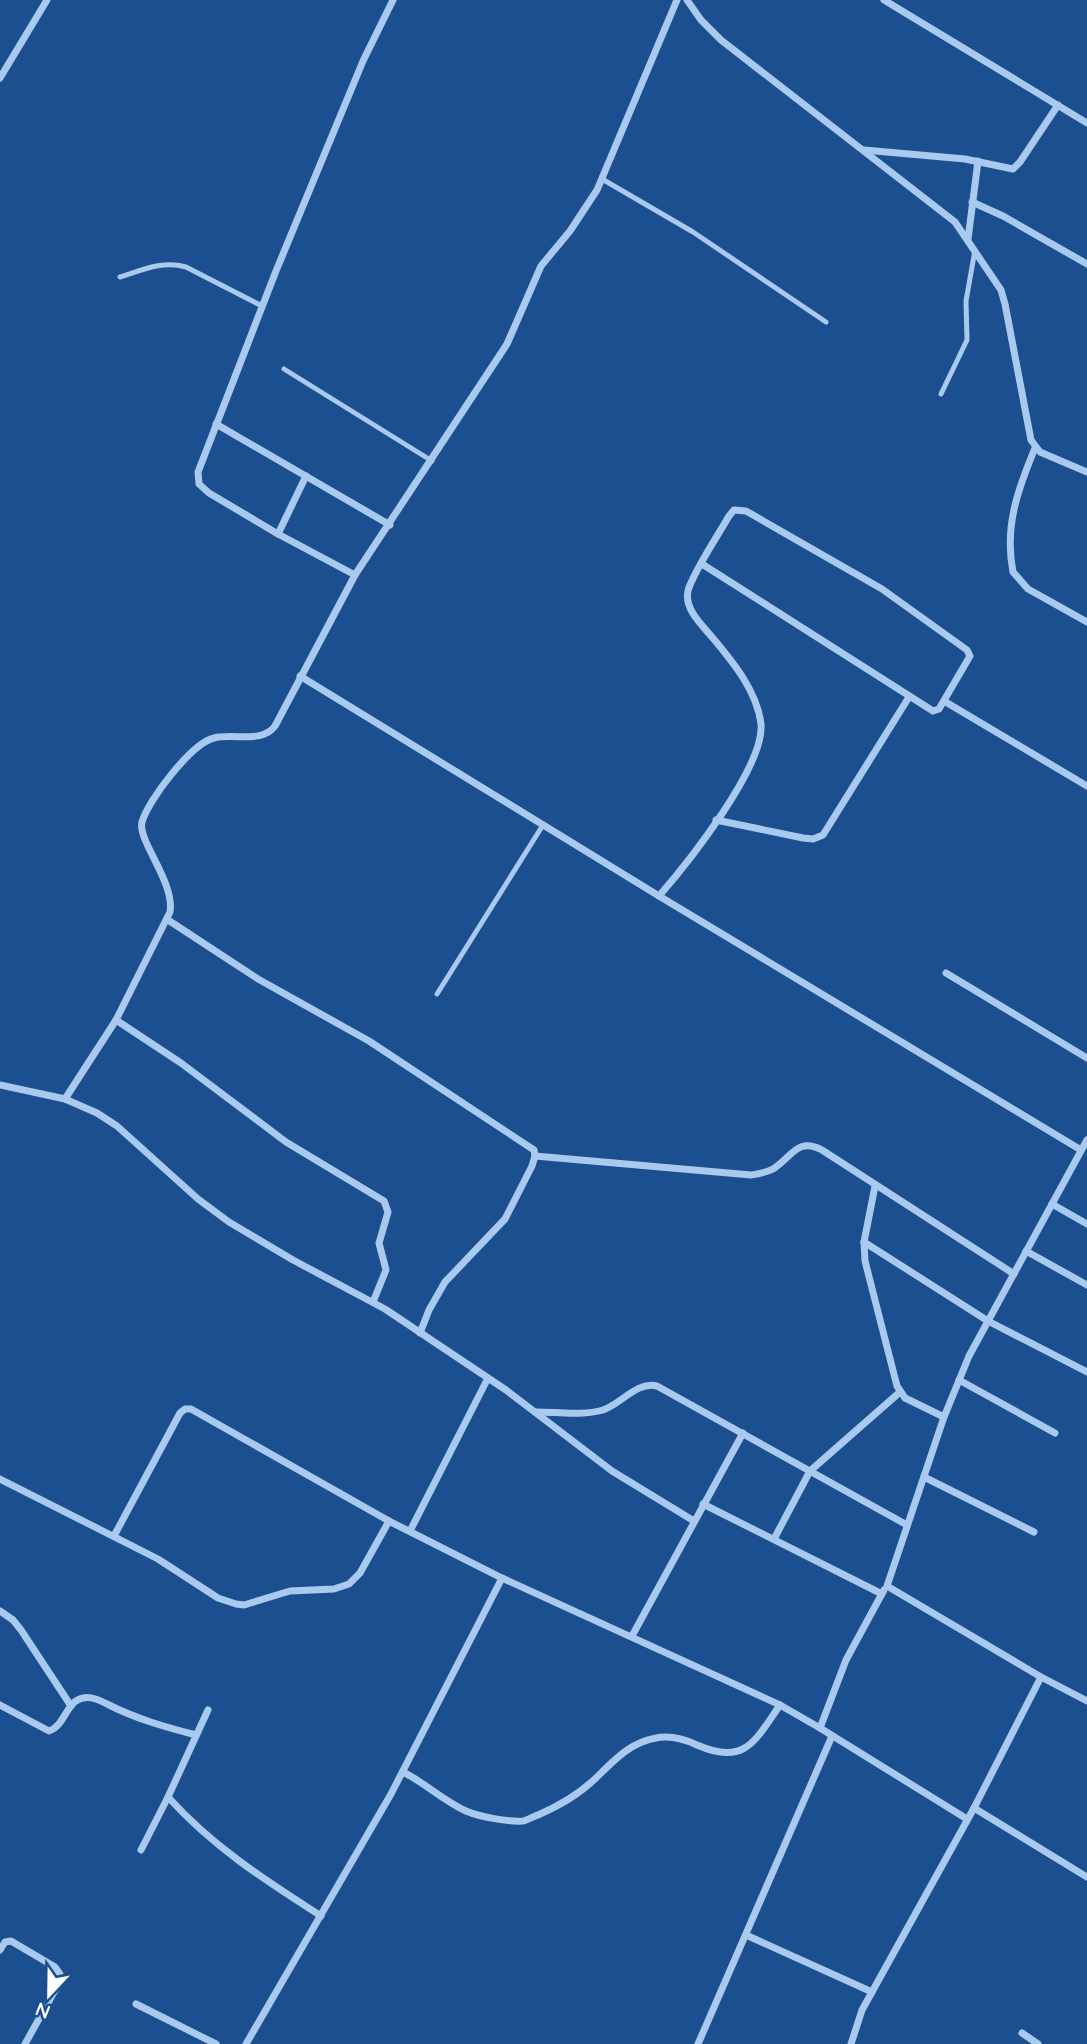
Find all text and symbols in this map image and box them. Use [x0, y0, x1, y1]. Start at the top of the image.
north arrow [14, 1960, 84, 2030]
text: N [32, 1997, 54, 2025]

